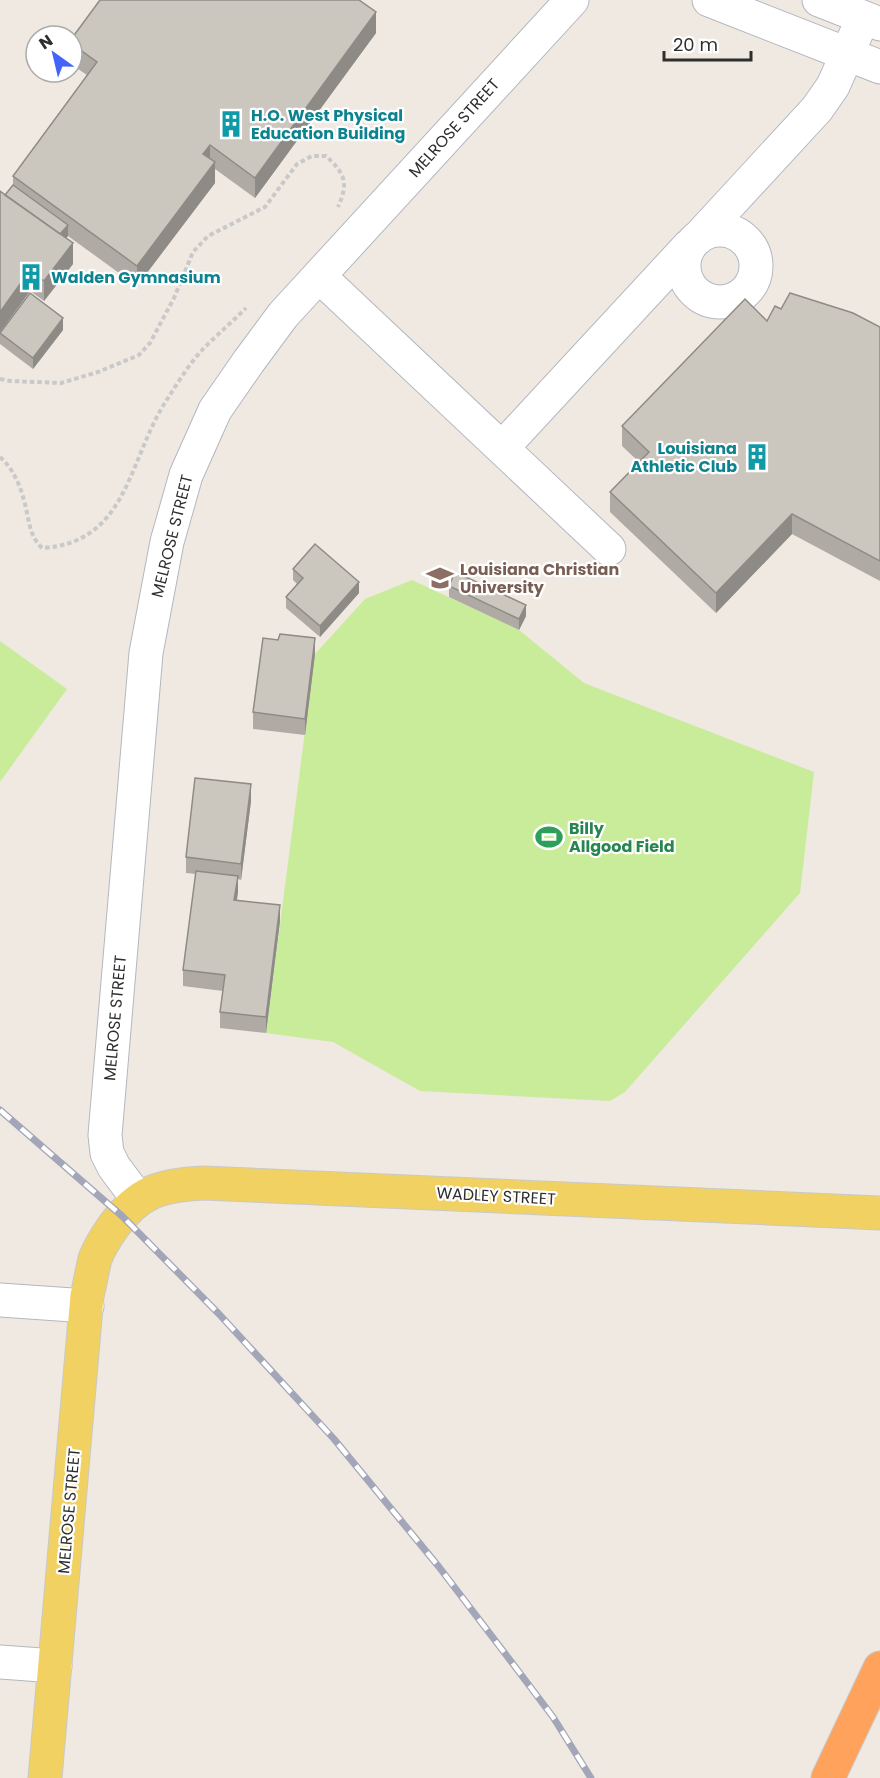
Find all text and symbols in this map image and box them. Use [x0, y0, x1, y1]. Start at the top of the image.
north arrow [24, 24, 84, 84]
scale bar [664, 24, 751, 62]
text: N [34, 29, 57, 55]
text: 20 m [673, 32, 718, 57]
street label: MELROSE STREET [403, 73, 505, 182]
place label: H.O. West Physical Education Building [251, 104, 405, 145]
building icon: H.O. West Physical Education Building [216, 109, 246, 139]
building icon: Walden Gymnasium [16, 262, 46, 292]
place label: Walden Gymnasium [51, 266, 221, 289]
place label: Louisiana Athletic Club [631, 437, 737, 478]
building icon: Louisiana Athletic Club [742, 442, 772, 472]
street label: MELROSE STREET [146, 472, 198, 600]
place label: Louisiana Christian University [460, 558, 619, 599]
school or university icon: Louisiana Christian University [425, 563, 455, 593]
place label: Billy Allgood Field [569, 817, 675, 858]
sports icon: Billy Allgood Field [534, 822, 564, 852]
street label: MELROSE STREET [98, 954, 132, 1082]
street label: WADLEY STREET [436, 1181, 557, 1211]
street label: MELROSE STREET [52, 1447, 86, 1575]

